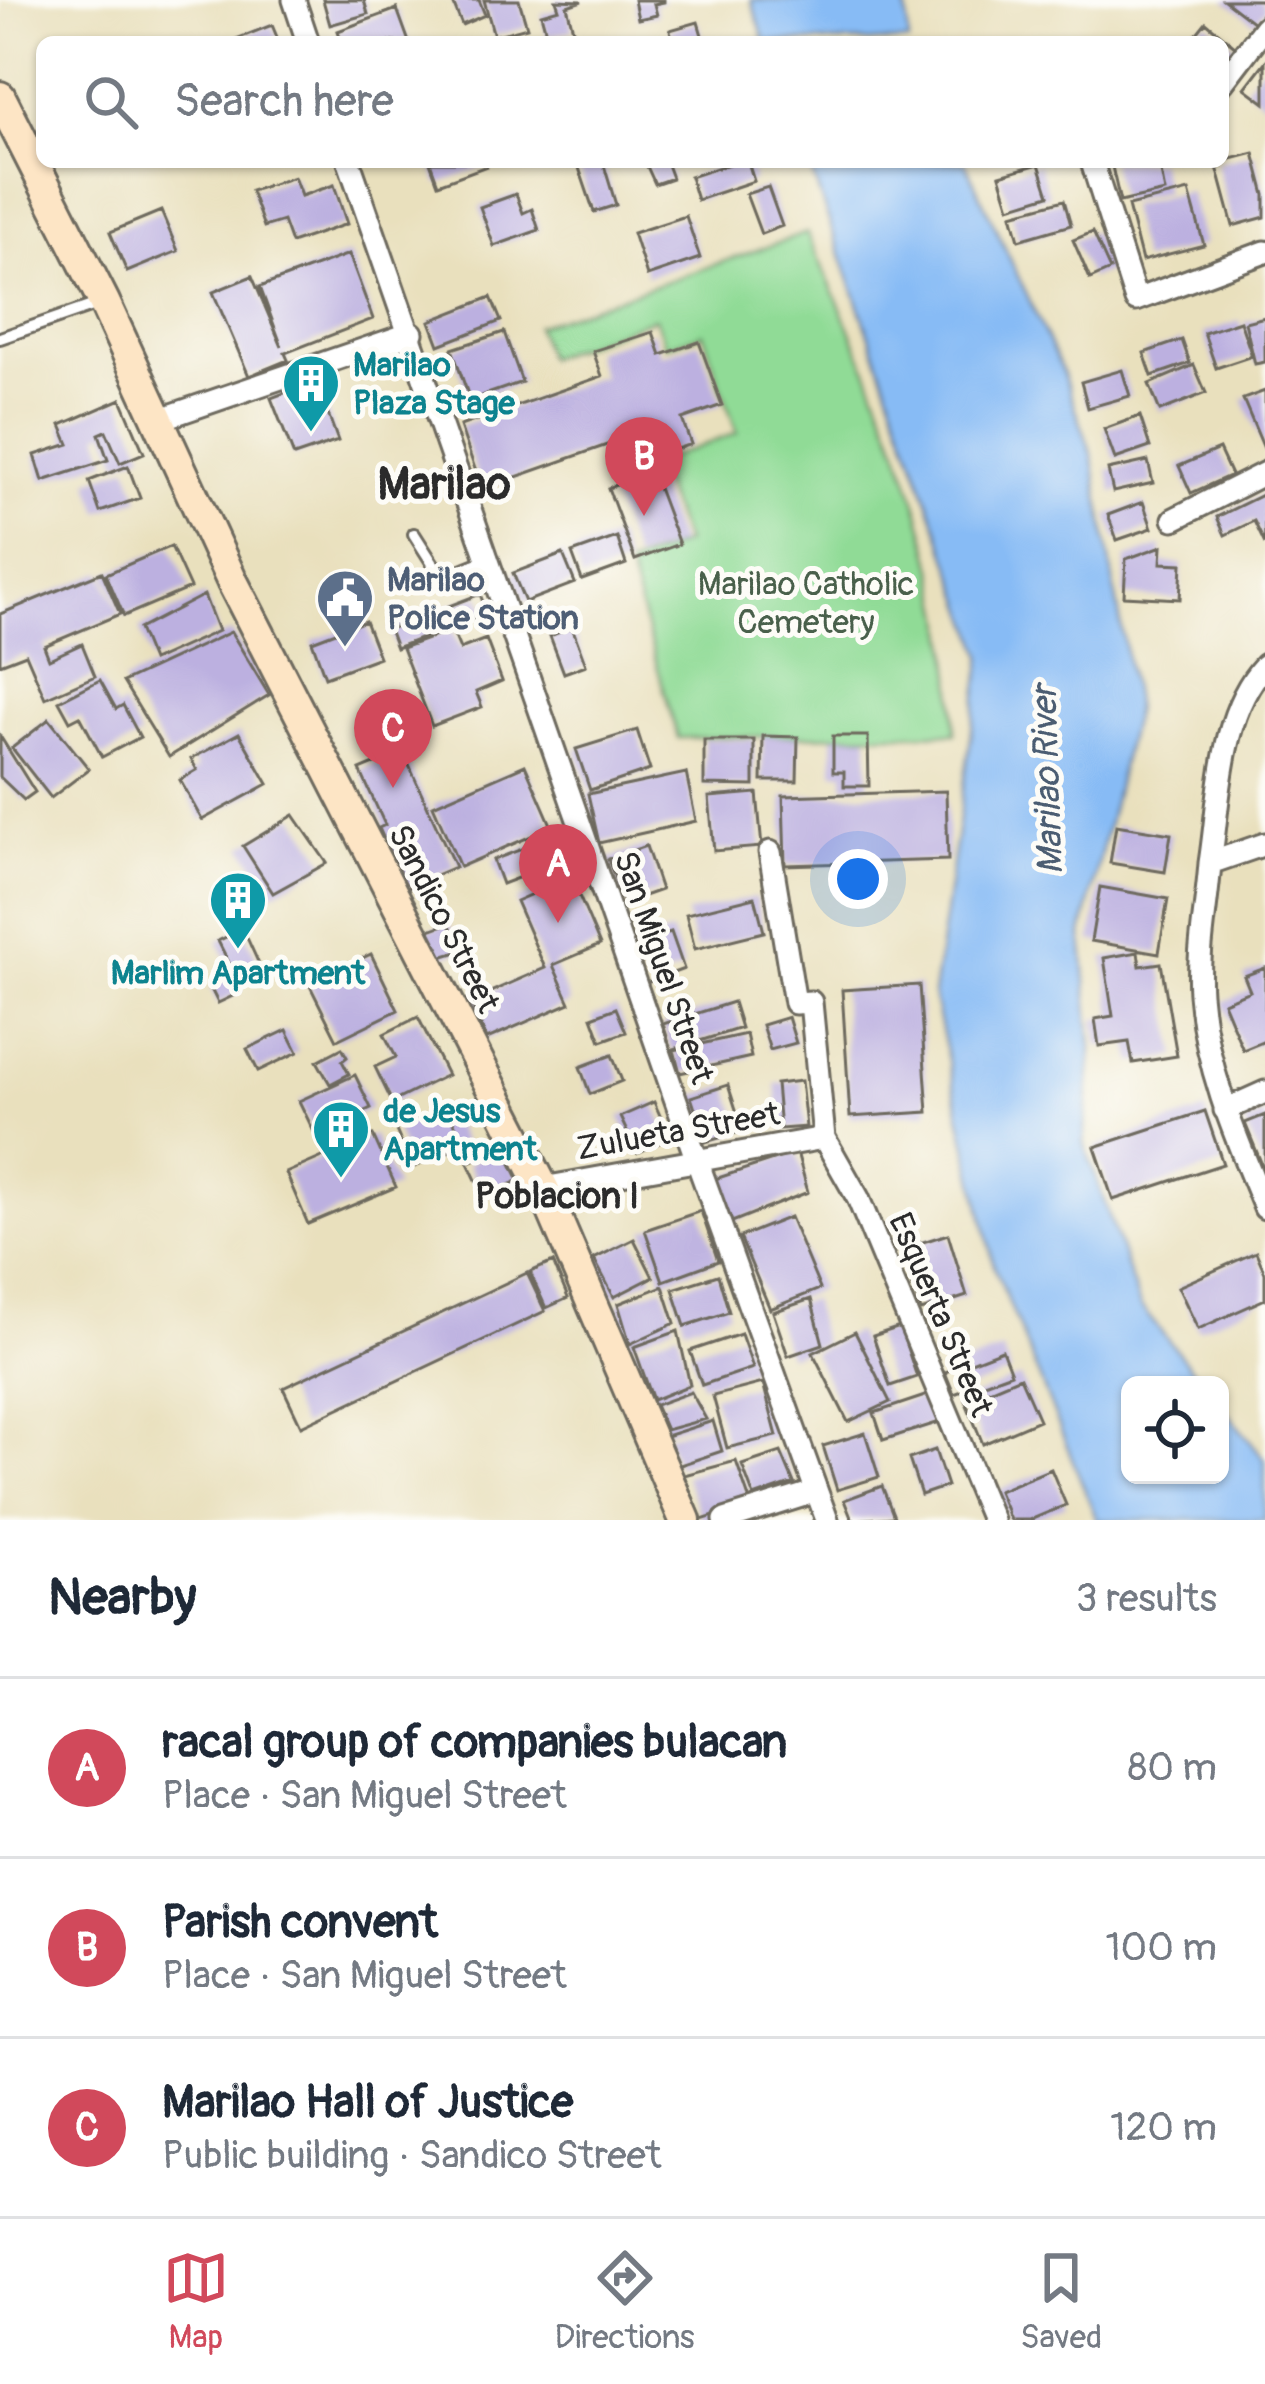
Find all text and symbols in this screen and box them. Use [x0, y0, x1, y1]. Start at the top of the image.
search box [36, 36, 1229, 168]
icon: search [78, 69, 144, 135]
text: Search here [174, 74, 394, 130]
place label: Marilao Plaza Stage [353, 345, 516, 424]
building icon: Marilao Plaza Stage [280, 352, 342, 434]
pin: B [605, 417, 683, 516]
district label: Marilao [377, 457, 511, 513]
place label: Marilao Police Station [387, 560, 579, 639]
park label: Marilao Catholic Cemetery [698, 564, 914, 643]
public building icon: Marilao Police Station [314, 567, 376, 649]
water label: Marilao River [1022, 680, 1073, 875]
pin: C [354, 689, 432, 788]
street label: Sandico Street [379, 818, 509, 1020]
pin: A [519, 824, 597, 923]
street label: San Miguel Street [605, 846, 723, 1090]
your location [828, 849, 888, 909]
building icon: Marlim Apartment [207, 869, 269, 951]
place label: Marlim Apartment [111, 953, 366, 994]
place label: de Jesus Apartment [383, 1091, 538, 1170]
street label: Zulueta Street [574, 1093, 784, 1169]
building icon: de Jesus Apartment [310, 1098, 372, 1180]
district label: Poblacion I [475, 1174, 639, 1219]
street label: Esquerta Street [879, 1207, 1002, 1423]
map controls [1121, 1376, 1229, 1484]
button: locate [1121, 1376, 1229, 1484]
text: Nearby [48, 1566, 196, 1630]
text: 3 results [1076, 1574, 1217, 1623]
text: racal group of companies bulacan [162, 1715, 787, 1771]
text: A [74, 1743, 100, 1792]
text: 80 m [1128, 1743, 1217, 1792]
text: Place · San Miguel Street [162, 1771, 567, 1820]
text: Parish convent [162, 1895, 438, 1951]
text: B [76, 1923, 98, 1972]
text: 100 m [1105, 1923, 1217, 1972]
text: Place · San Miguel Street [162, 1951, 567, 2000]
text: Marilao Hall of Justice [162, 2075, 573, 2131]
text: C [75, 2103, 99, 2152]
text: 120 m [1110, 2103, 1217, 2152]
text: Public building · Sandico Street [162, 2131, 661, 2180]
tab: Map [163, 2245, 229, 2358]
tab: Directions [555, 2245, 695, 2358]
tab: Saved [1020, 2245, 1102, 2358]

